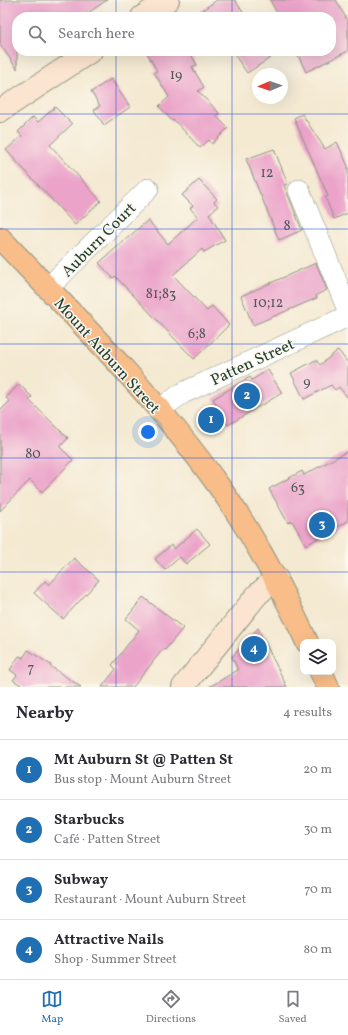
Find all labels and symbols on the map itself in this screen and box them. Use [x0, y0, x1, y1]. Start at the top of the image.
house number: 19 [170, 66, 182, 85]
north arrow [252, 68, 288, 104]
house number: 12 [261, 164, 273, 183]
street label: Auburn Court [57, 198, 142, 283]
house number: 8 [283, 217, 291, 236]
house number: 81;83 [146, 285, 176, 304]
street label: Mount Auburn Street [48, 293, 165, 420]
house number: 10;12 [253, 294, 283, 313]
house number: 6;8 [188, 325, 206, 344]
street label: Patten Street [207, 334, 299, 392]
house number: 9 [303, 373, 311, 392]
pin: 2 [234, 381, 260, 411]
pin: 1 [198, 405, 224, 435]
your location [138, 422, 158, 442]
house number: 80 [25, 445, 41, 464]
house number: 63 [291, 479, 305, 498]
pin: 3 [309, 510, 335, 540]
pin: 4 [241, 634, 267, 664]
house number: 7 [28, 659, 35, 678]

